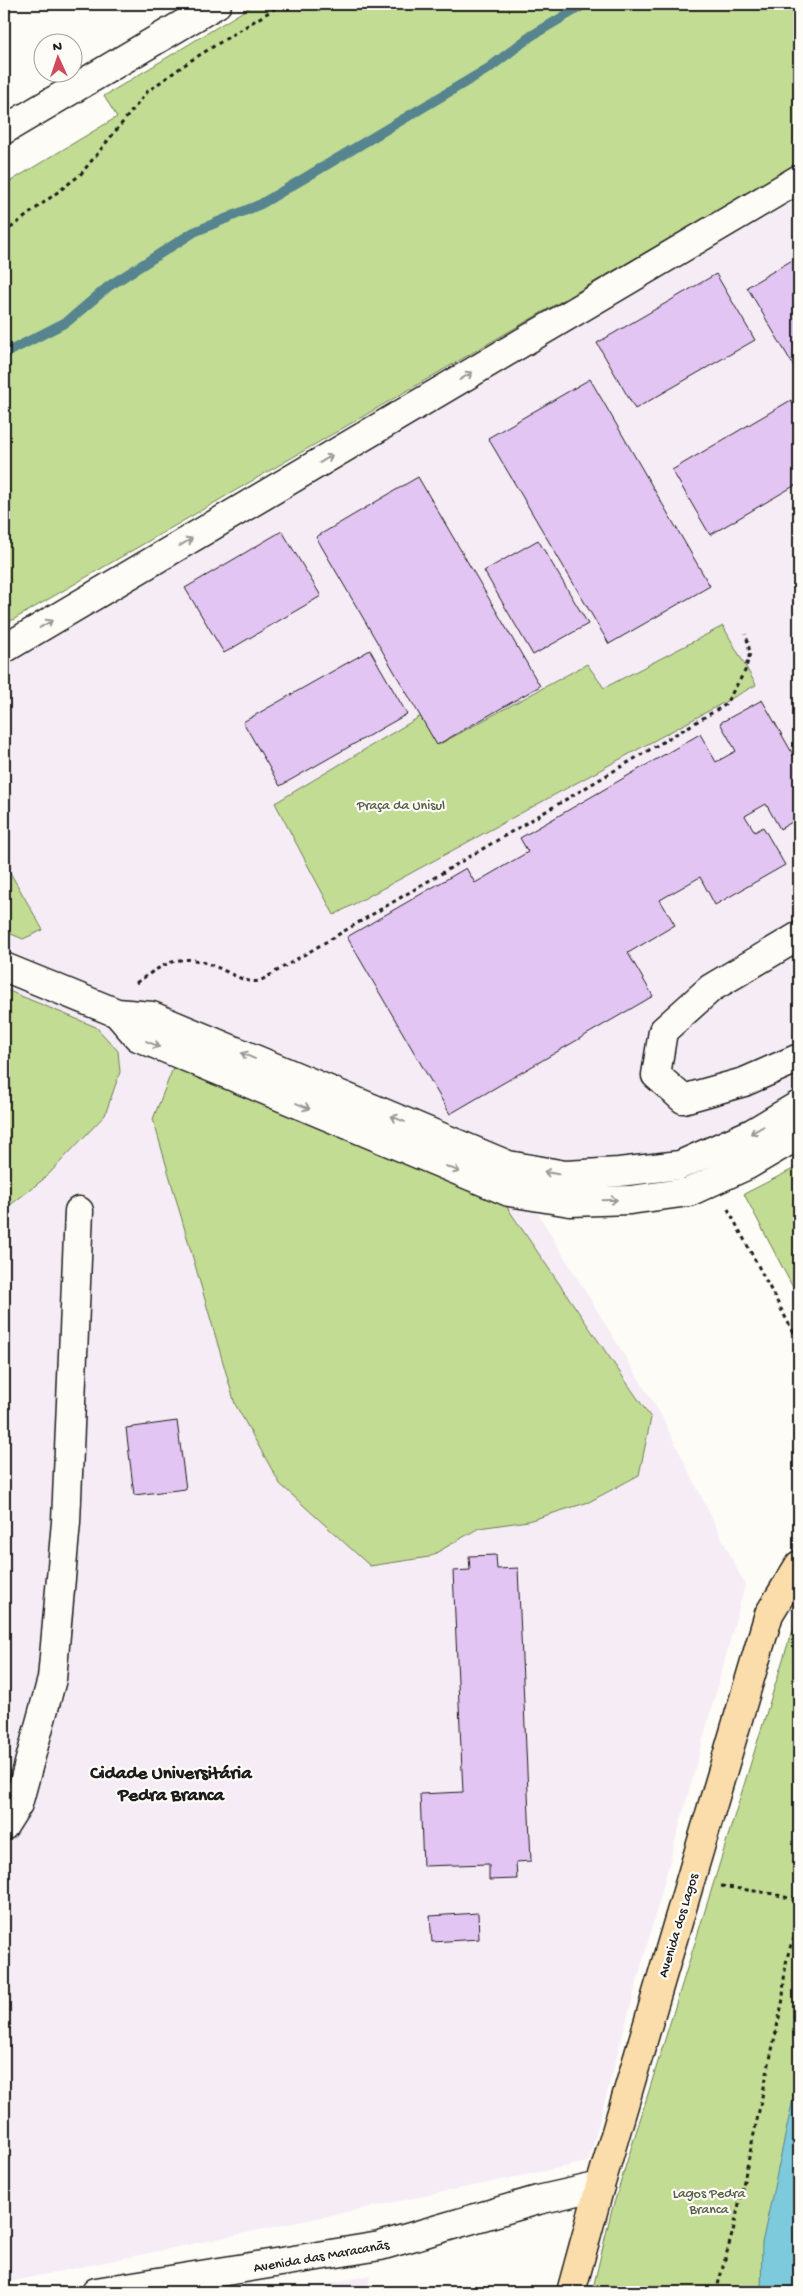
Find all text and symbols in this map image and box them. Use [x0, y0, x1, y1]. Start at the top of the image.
north arrow [32, 32, 82, 82]
text: N [52, 39, 62, 56]
one-way arrow [458, 371, 472, 381]
one-way arrow [318, 454, 333, 464]
one-way arrow [178, 536, 192, 546]
one-way arrow [38, 619, 52, 629]
park label: Praça da Unisul [356, 798, 445, 815]
one-way arrow [145, 1039, 160, 1049]
one-way arrow [241, 1051, 256, 1061]
one-way arrow [295, 1102, 310, 1112]
one-way arrow [391, 1114, 406, 1123]
one-way arrow [750, 1125, 765, 1135]
one-way arrow [445, 1164, 460, 1174]
one-way arrow [543, 1167, 559, 1177]
one-way arrow [602, 1196, 618, 1205]
district label: Cidade Universitária Pedra Branca [89, 1763, 253, 1808]
street label: Avenida dos Lagos [655, 1871, 704, 1980]
park label: Lagos Pedra Branca [673, 2186, 746, 2219]
street label: Avenida das Maracanãs [252, 2237, 391, 2278]

